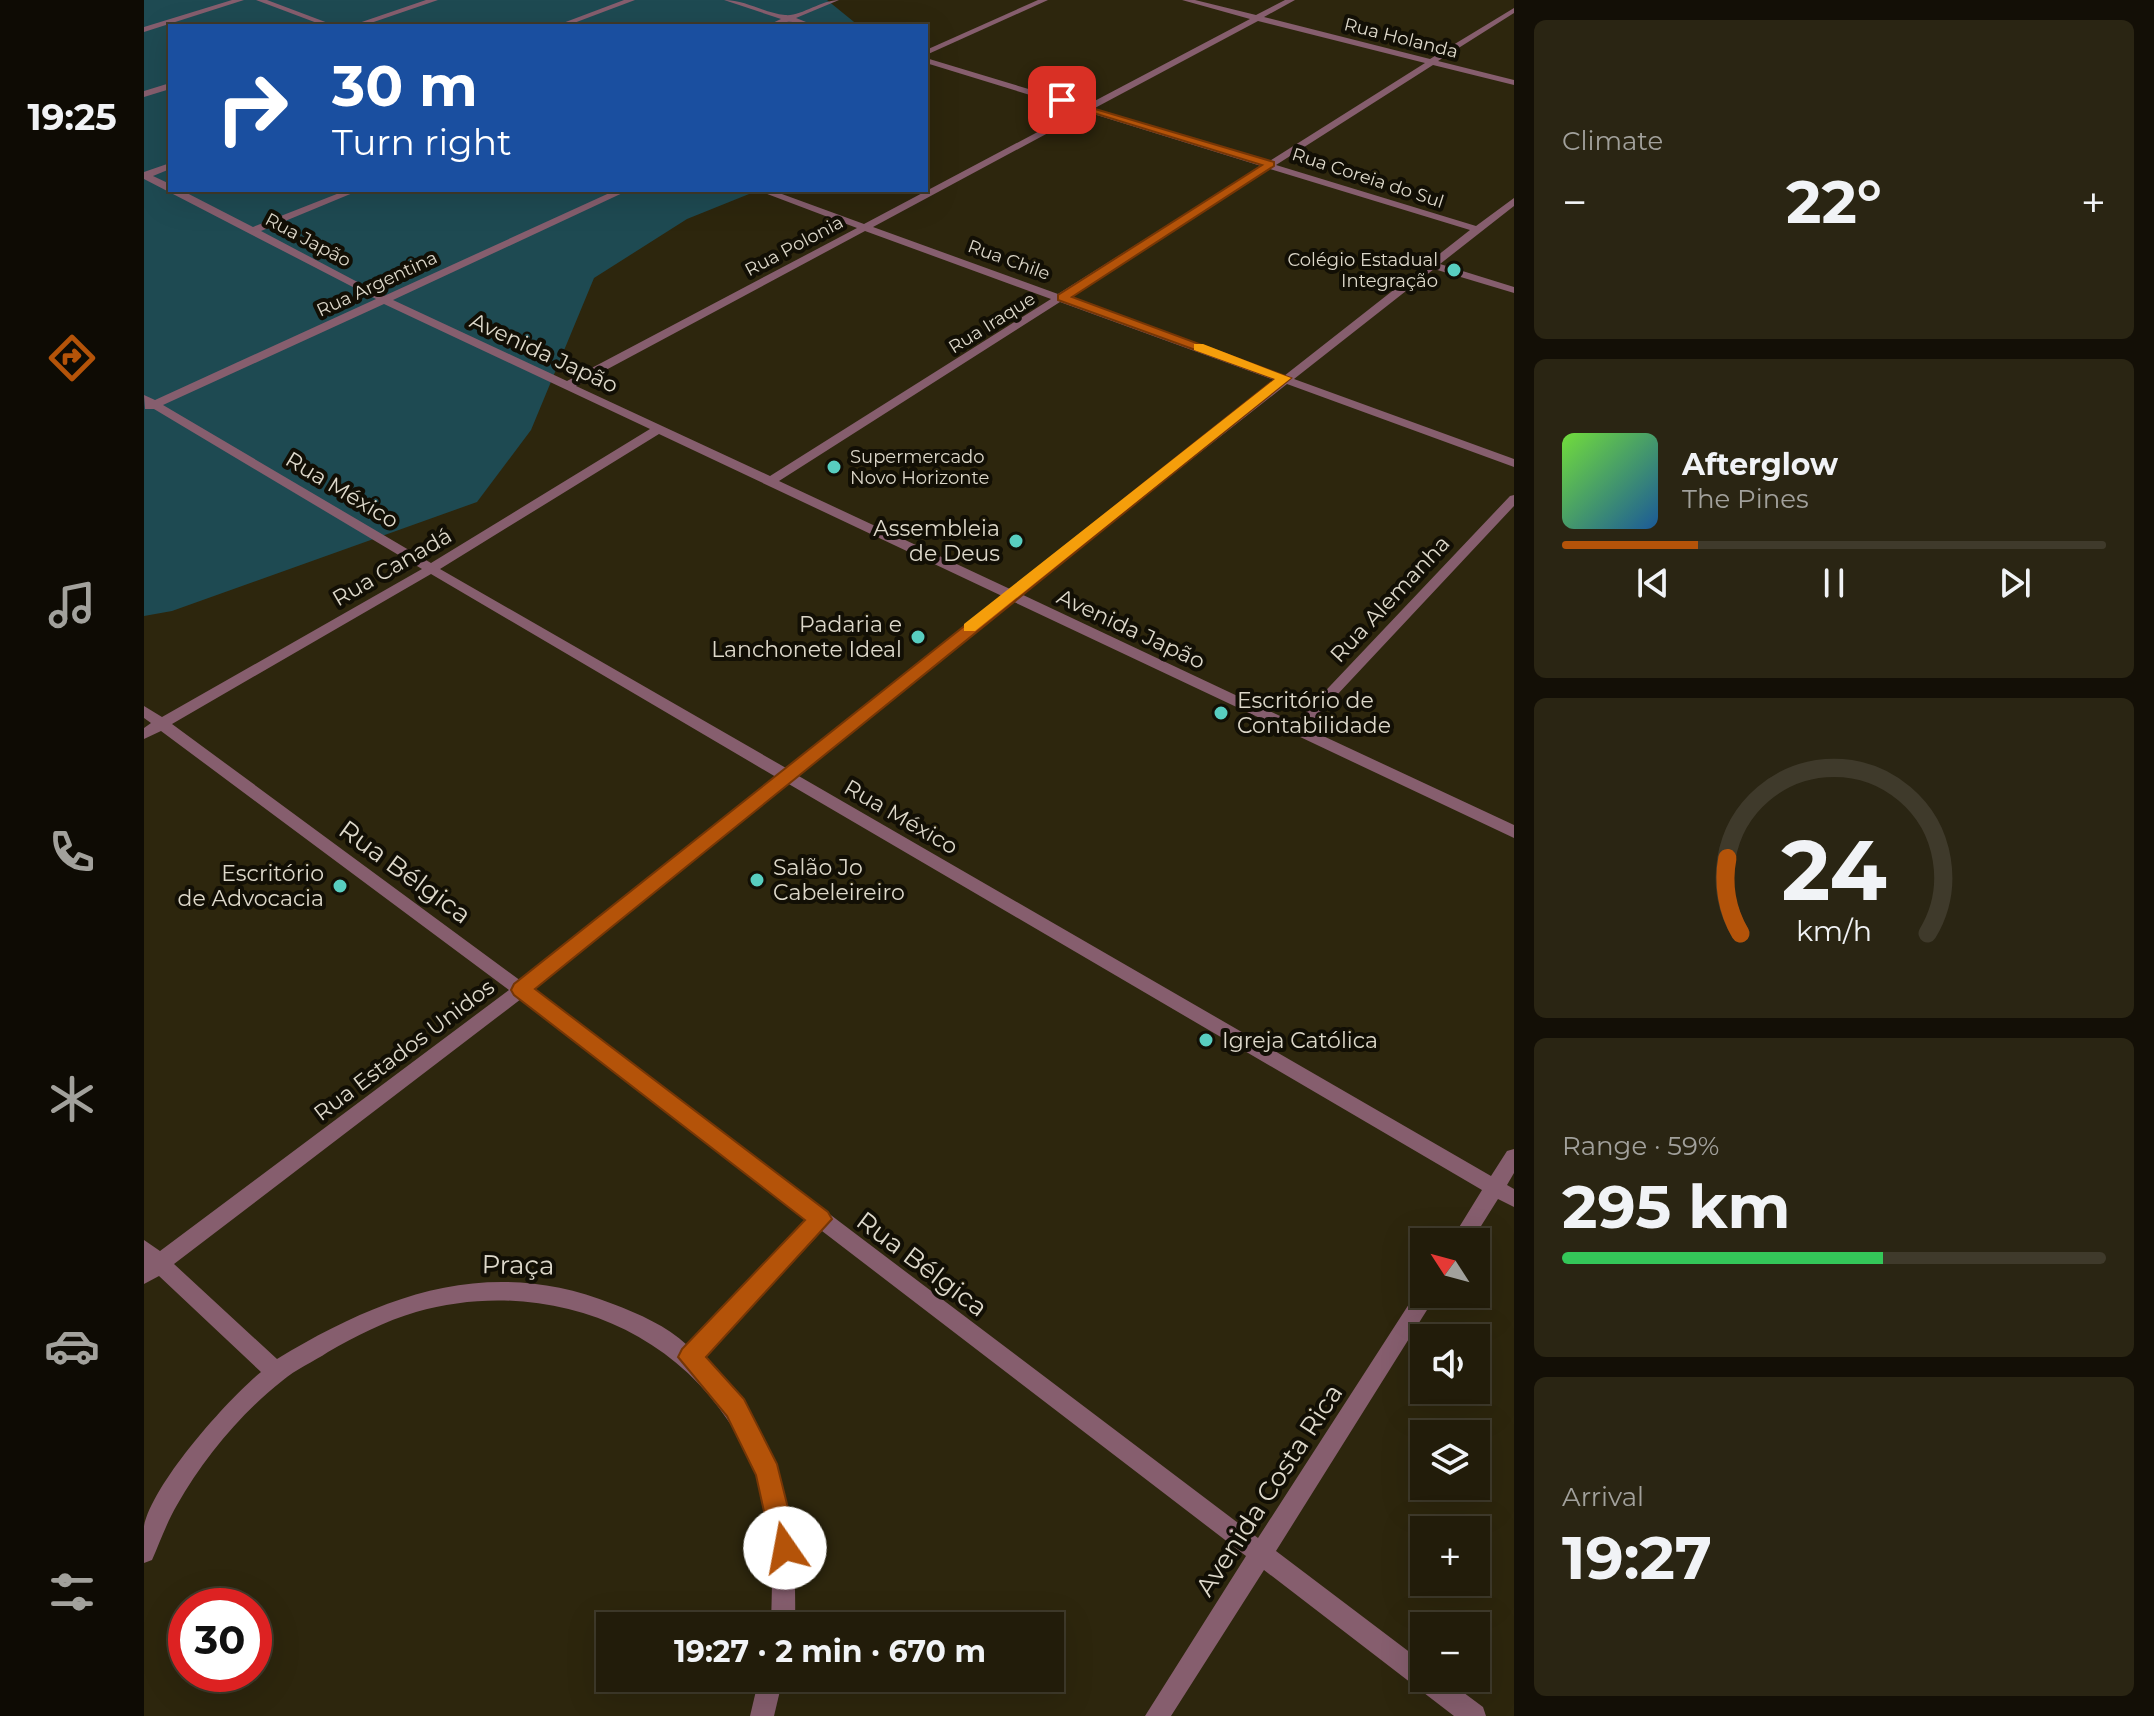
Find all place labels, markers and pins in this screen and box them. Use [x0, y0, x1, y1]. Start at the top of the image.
pin [1028, 66, 1096, 134]
place label: Colégio Estadual Integração [1287, 249, 1438, 292]
marker: Colégio Estadual Integração [1445, 261, 1463, 279]
place label: Supermercado Novo Horizonte [850, 446, 989, 489]
marker: Supermercado Novo Horizonte [825, 458, 843, 476]
place label: Assembleia de Deus [873, 515, 1000, 567]
marker: Assembleia de Deus [1007, 532, 1025, 550]
place label: Padaria e Lanchonete Ideal [711, 611, 902, 663]
marker: Padaria e Lanchonete Ideal [909, 628, 927, 646]
place label: Escritório de Contabilidade [1237, 687, 1391, 739]
marker: Escritório de Contabilidade [1212, 704, 1230, 722]
place label: Salão Jo Cabeleireiro [773, 854, 905, 906]
place label: Escritório de Advocacia [178, 860, 324, 912]
marker: Salão Jo Cabeleireiro [748, 871, 766, 889]
marker: Escritório de Advocacia [331, 877, 349, 895]
place label: Igreja Católica [1222, 1027, 1378, 1054]
marker: Igreja Católica [1197, 1031, 1215, 1049]

